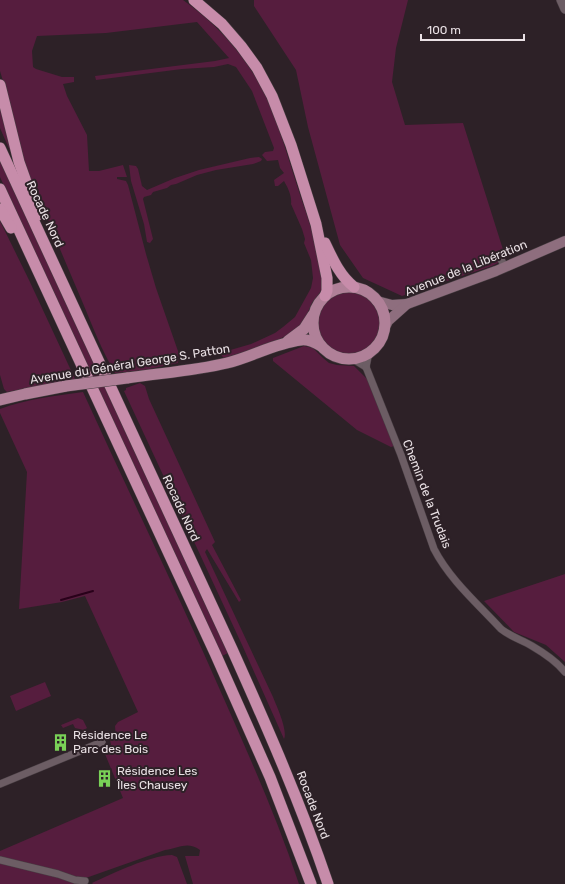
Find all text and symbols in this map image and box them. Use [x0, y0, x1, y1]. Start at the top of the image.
scale bar [421, 16, 524, 42]
text: 100 m [427, 23, 461, 37]
street label: Rocade Nord [24, 179, 66, 249]
street label: Avenue de la Libération [403, 237, 529, 299]
street label: Avenue du Général George S. Patton [29, 341, 231, 387]
street label: Chemin de la Trudais [400, 438, 454, 550]
street label: Rocade Nord [160, 473, 202, 543]
place label: Résidence Le Parc des Bois [73, 728, 148, 756]
building icon: Résidence Le Parc des Bois [50, 732, 70, 752]
place label: Résidence Les Îles Chausey [116, 764, 197, 792]
building icon: Résidence Les Îles Chausey [94, 768, 114, 788]
street label: Rocade Nord [294, 769, 332, 841]

